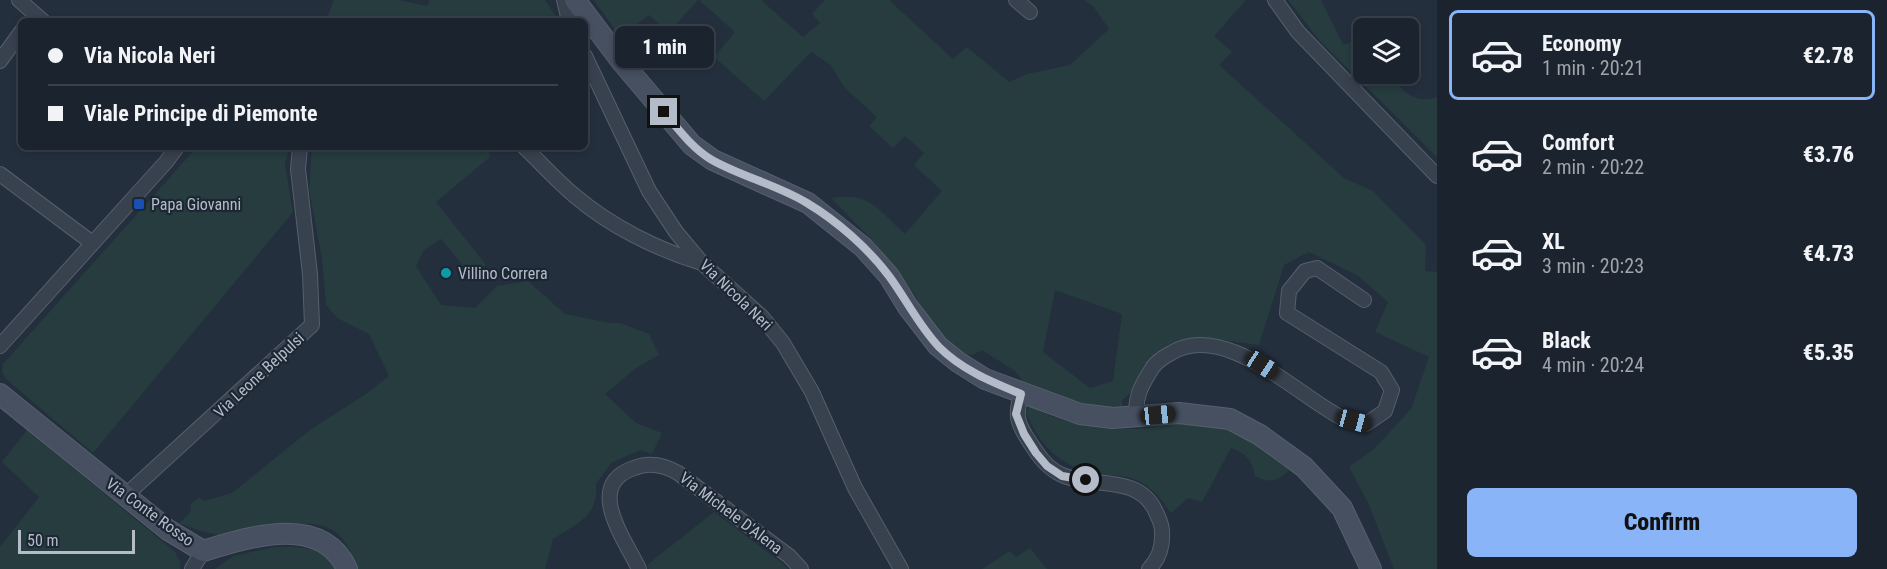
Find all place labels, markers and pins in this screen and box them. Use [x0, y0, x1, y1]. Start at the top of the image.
place label: Papa Giovanni [151, 195, 241, 214]
marker: Papa Giovanni [132, 197, 146, 211]
place label: Villino Correra [458, 264, 548, 283]
marker: Villino Correra [439, 266, 453, 280]

